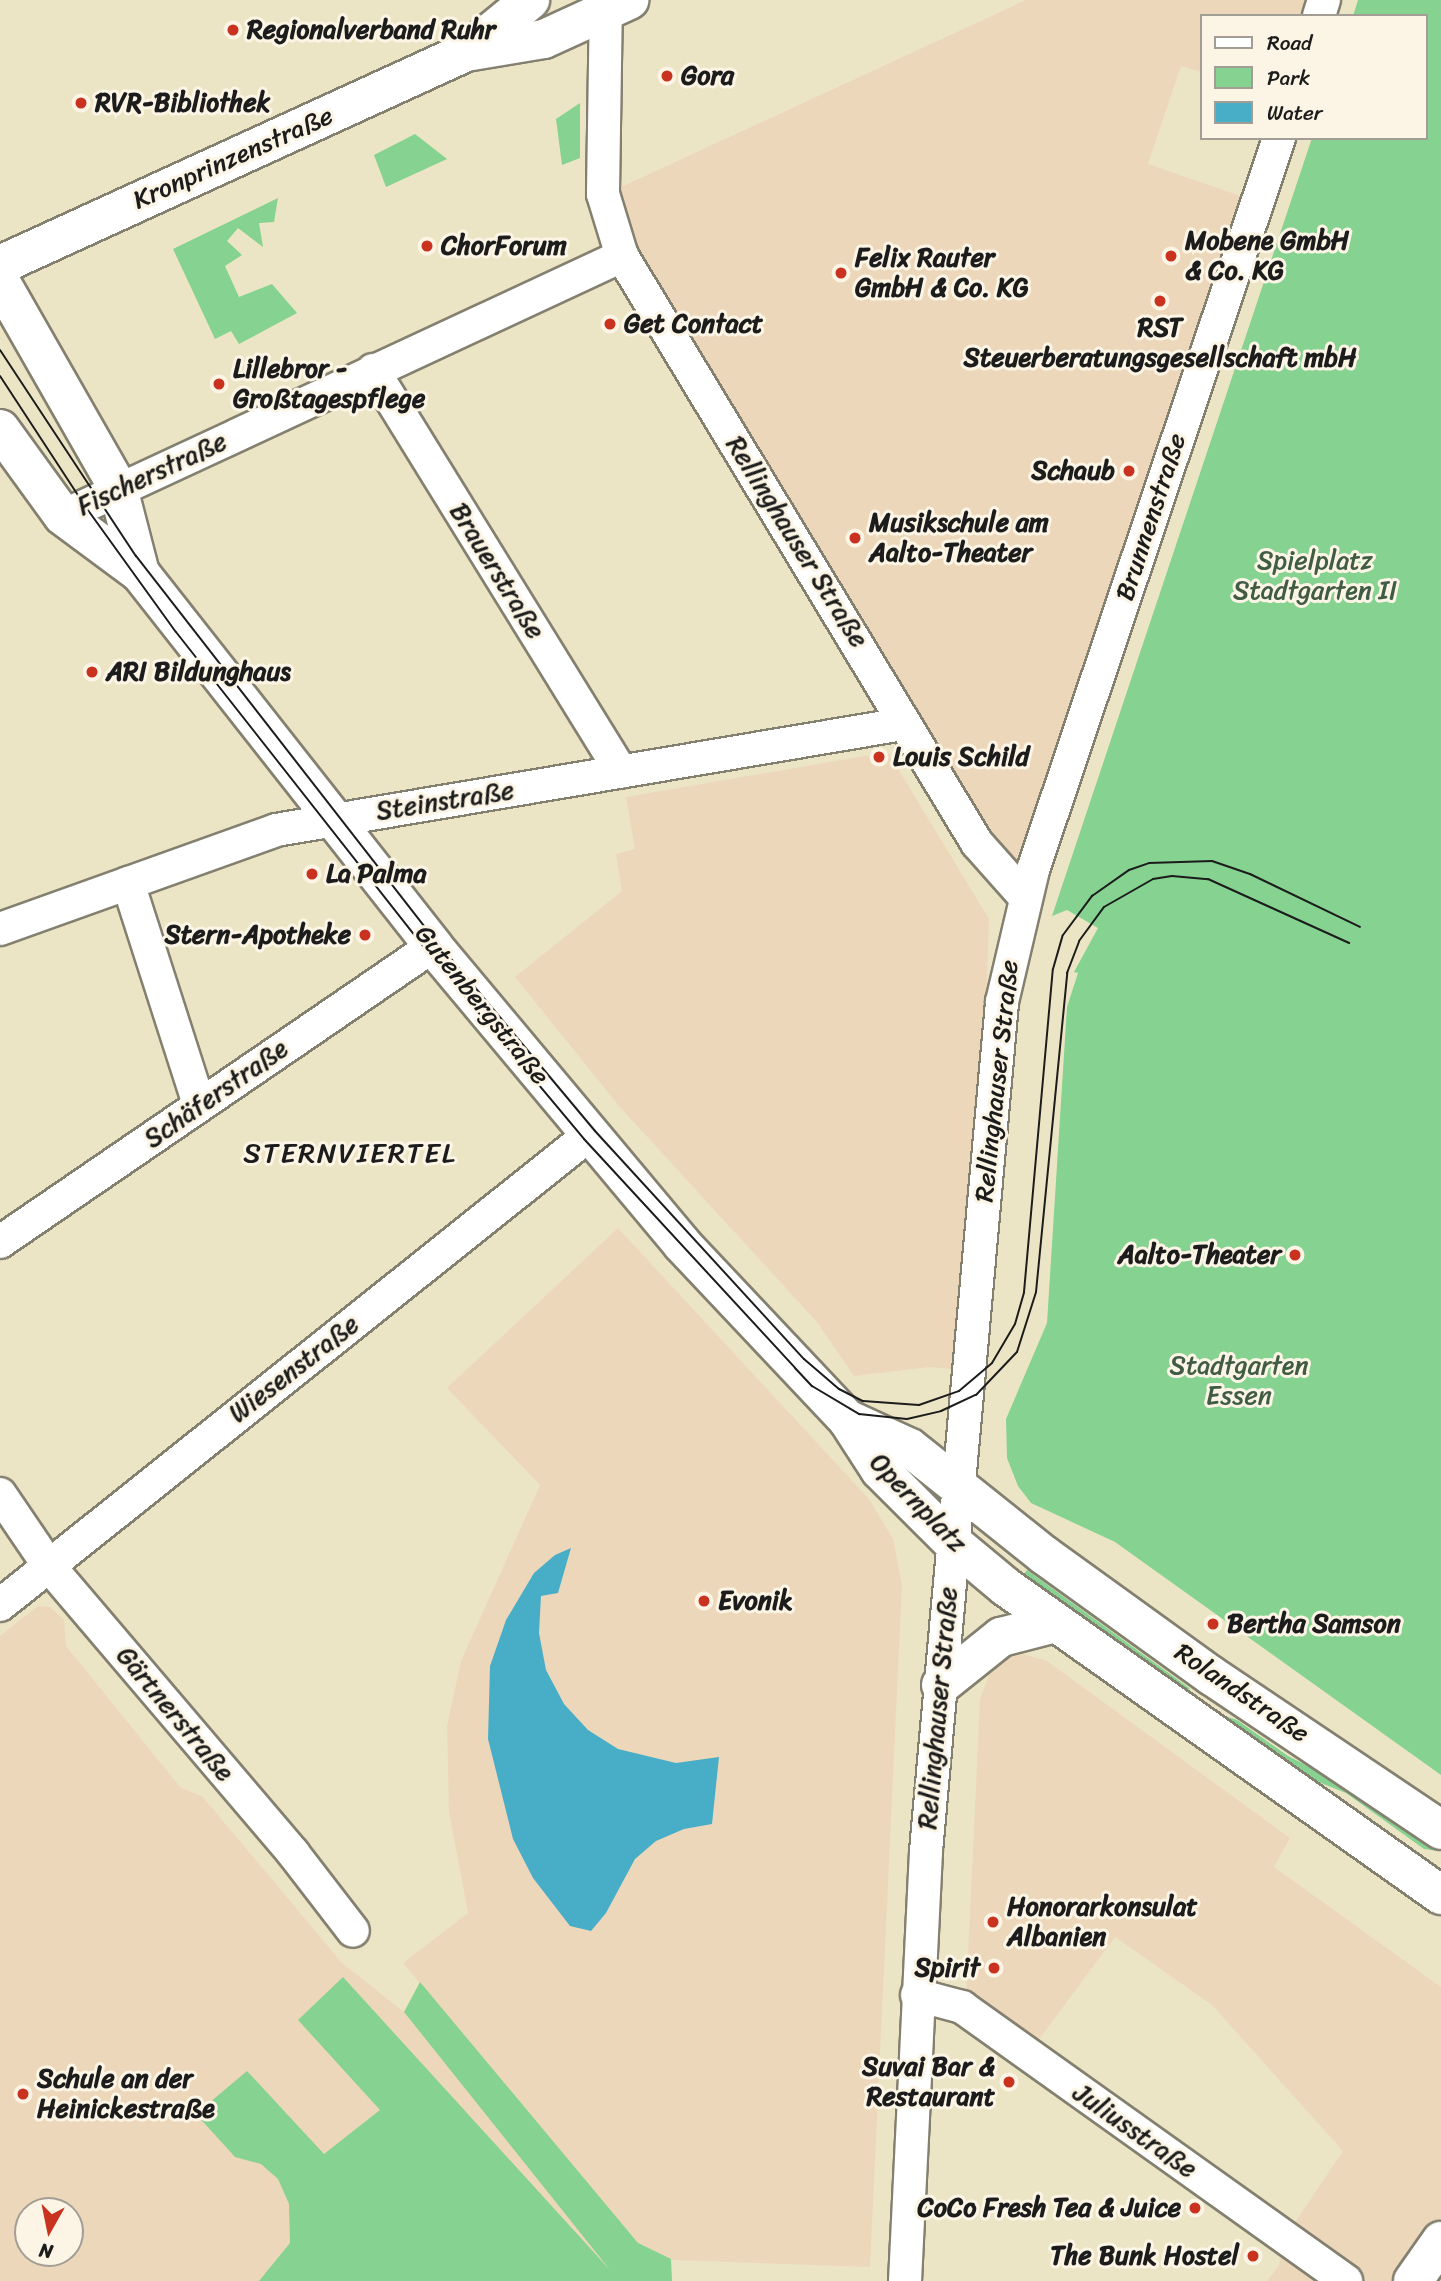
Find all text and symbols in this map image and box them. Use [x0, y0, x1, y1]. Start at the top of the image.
place label: Regionalverband Ruhr [247, 14, 495, 46]
legend [1200, 14, 1427, 140]
marker: Regionalverband Ruhr [225, 22, 241, 38]
text: Road [1267, 24, 1312, 62]
text: Park [1267, 59, 1310, 97]
place label: Gora [681, 60, 734, 92]
marker: Gora [659, 68, 675, 84]
place label: RVR-Bibliothek [95, 87, 270, 119]
text: Water [1267, 94, 1322, 132]
marker: RVR-Bibliothek [73, 95, 89, 111]
street label: Kronprinzenstraße [128, 100, 338, 216]
place label: Mobene GmbH & Co. KG [1185, 225, 1349, 286]
place label: ChorForum [441, 230, 567, 262]
marker: ChorForum [419, 238, 435, 254]
place label: Felix Rauter GmbH & Co. KG [855, 242, 1030, 304]
marker: Mobene GmbH & Co. KG [1163, 248, 1179, 264]
marker: Felix Rauter GmbH & Co. KG [833, 265, 849, 281]
marker: RST Steuerberatungsgesellschaft mbH [1152, 293, 1168, 309]
place label: Get Contact [624, 308, 764, 340]
place label: RST Steuerberatungsgesellschaft mbH [964, 312, 1356, 374]
marker: Get Contact [602, 316, 618, 332]
place label: Lillebror - Großtagespflege [233, 353, 425, 414]
marker: Lillebror - Großtagespflege [211, 376, 227, 392]
street label: Fischerstraße [72, 426, 232, 522]
street label: Brunnenstraße [1109, 429, 1193, 605]
street label: Rellinghauser Straße [719, 431, 875, 653]
place label: Schaub [1031, 455, 1115, 487]
marker: Schaub [1121, 463, 1137, 479]
street label: Brauerstraße [443, 497, 551, 645]
place label: Musikschule am Aalto-Theater [869, 507, 1049, 568]
marker: Musikschule am Aalto-Theater [847, 530, 863, 546]
park label: Spielplatz Stadtgarten II [1233, 545, 1397, 606]
place label: ARI Bildunghaus [106, 656, 291, 688]
marker: ARI Bildunghaus [84, 664, 100, 680]
place label: Louis Schild [893, 741, 1029, 773]
marker: Louis Schild [871, 749, 887, 765]
street label: Steinstraße [374, 775, 516, 827]
place label: La Palma [326, 858, 427, 890]
marker: La Palma [304, 866, 320, 882]
place label: Stern-Apotheke [164, 919, 351, 951]
street label: Gutenbergstraße [408, 919, 556, 1091]
marker: Stern-Apotheke [357, 927, 373, 943]
street label: Rellinghauser Straße [969, 958, 1025, 1204]
street label: Schäferstraße [138, 1033, 294, 1155]
district label: STERNVIERTEL [247, 1136, 453, 1170]
place label: Aalto-Theater [1118, 1239, 1281, 1271]
marker: Aalto-Theater [1287, 1247, 1303, 1263]
street label: Wiesenstraße [223, 1309, 365, 1429]
park label: Stadtgarten Essen [1170, 1350, 1308, 1412]
street label: Opernplatz [863, 1447, 973, 1559]
place label: Evonik [718, 1585, 793, 1617]
street label: Rellinghauser Straße [912, 1586, 964, 1830]
marker: Evonik [696, 1593, 712, 1609]
place label: Bertha Samson [1227, 1608, 1401, 1640]
marker: Bertha Samson [1205, 1616, 1221, 1632]
street label: Rolandstraße [1169, 1637, 1315, 1749]
street label: Gärtnerstraße [110, 1640, 240, 1788]
place label: Honorarkonsulat Albanien [1007, 1891, 1198, 1952]
marker: Honorarkonsulat Albanien [985, 1914, 1001, 1930]
place label: Spirit [914, 1952, 980, 1984]
marker: Spirit [986, 1960, 1002, 1976]
place label: Suvai Bar & Restaurant [862, 2051, 995, 2112]
place label: Schule an der Heinickestraße [37, 2063, 215, 2124]
marker: Suvai Bar & Restaurant [1001, 2074, 1017, 2090]
street label: Juliusstraße [1067, 2077, 1203, 2185]
marker: Schule an der Heinickestraße [15, 2086, 31, 2102]
place label: CoCo Fresh Tea & Juice [917, 2192, 1181, 2224]
north arrow [14, 2197, 84, 2267]
marker: CoCo Fresh Tea & Juice [1187, 2200, 1203, 2216]
text: N [37, 2234, 55, 2269]
place label: The Bunk Hostel [1050, 2240, 1239, 2272]
marker: The Bunk Hostel [1245, 2248, 1261, 2264]

